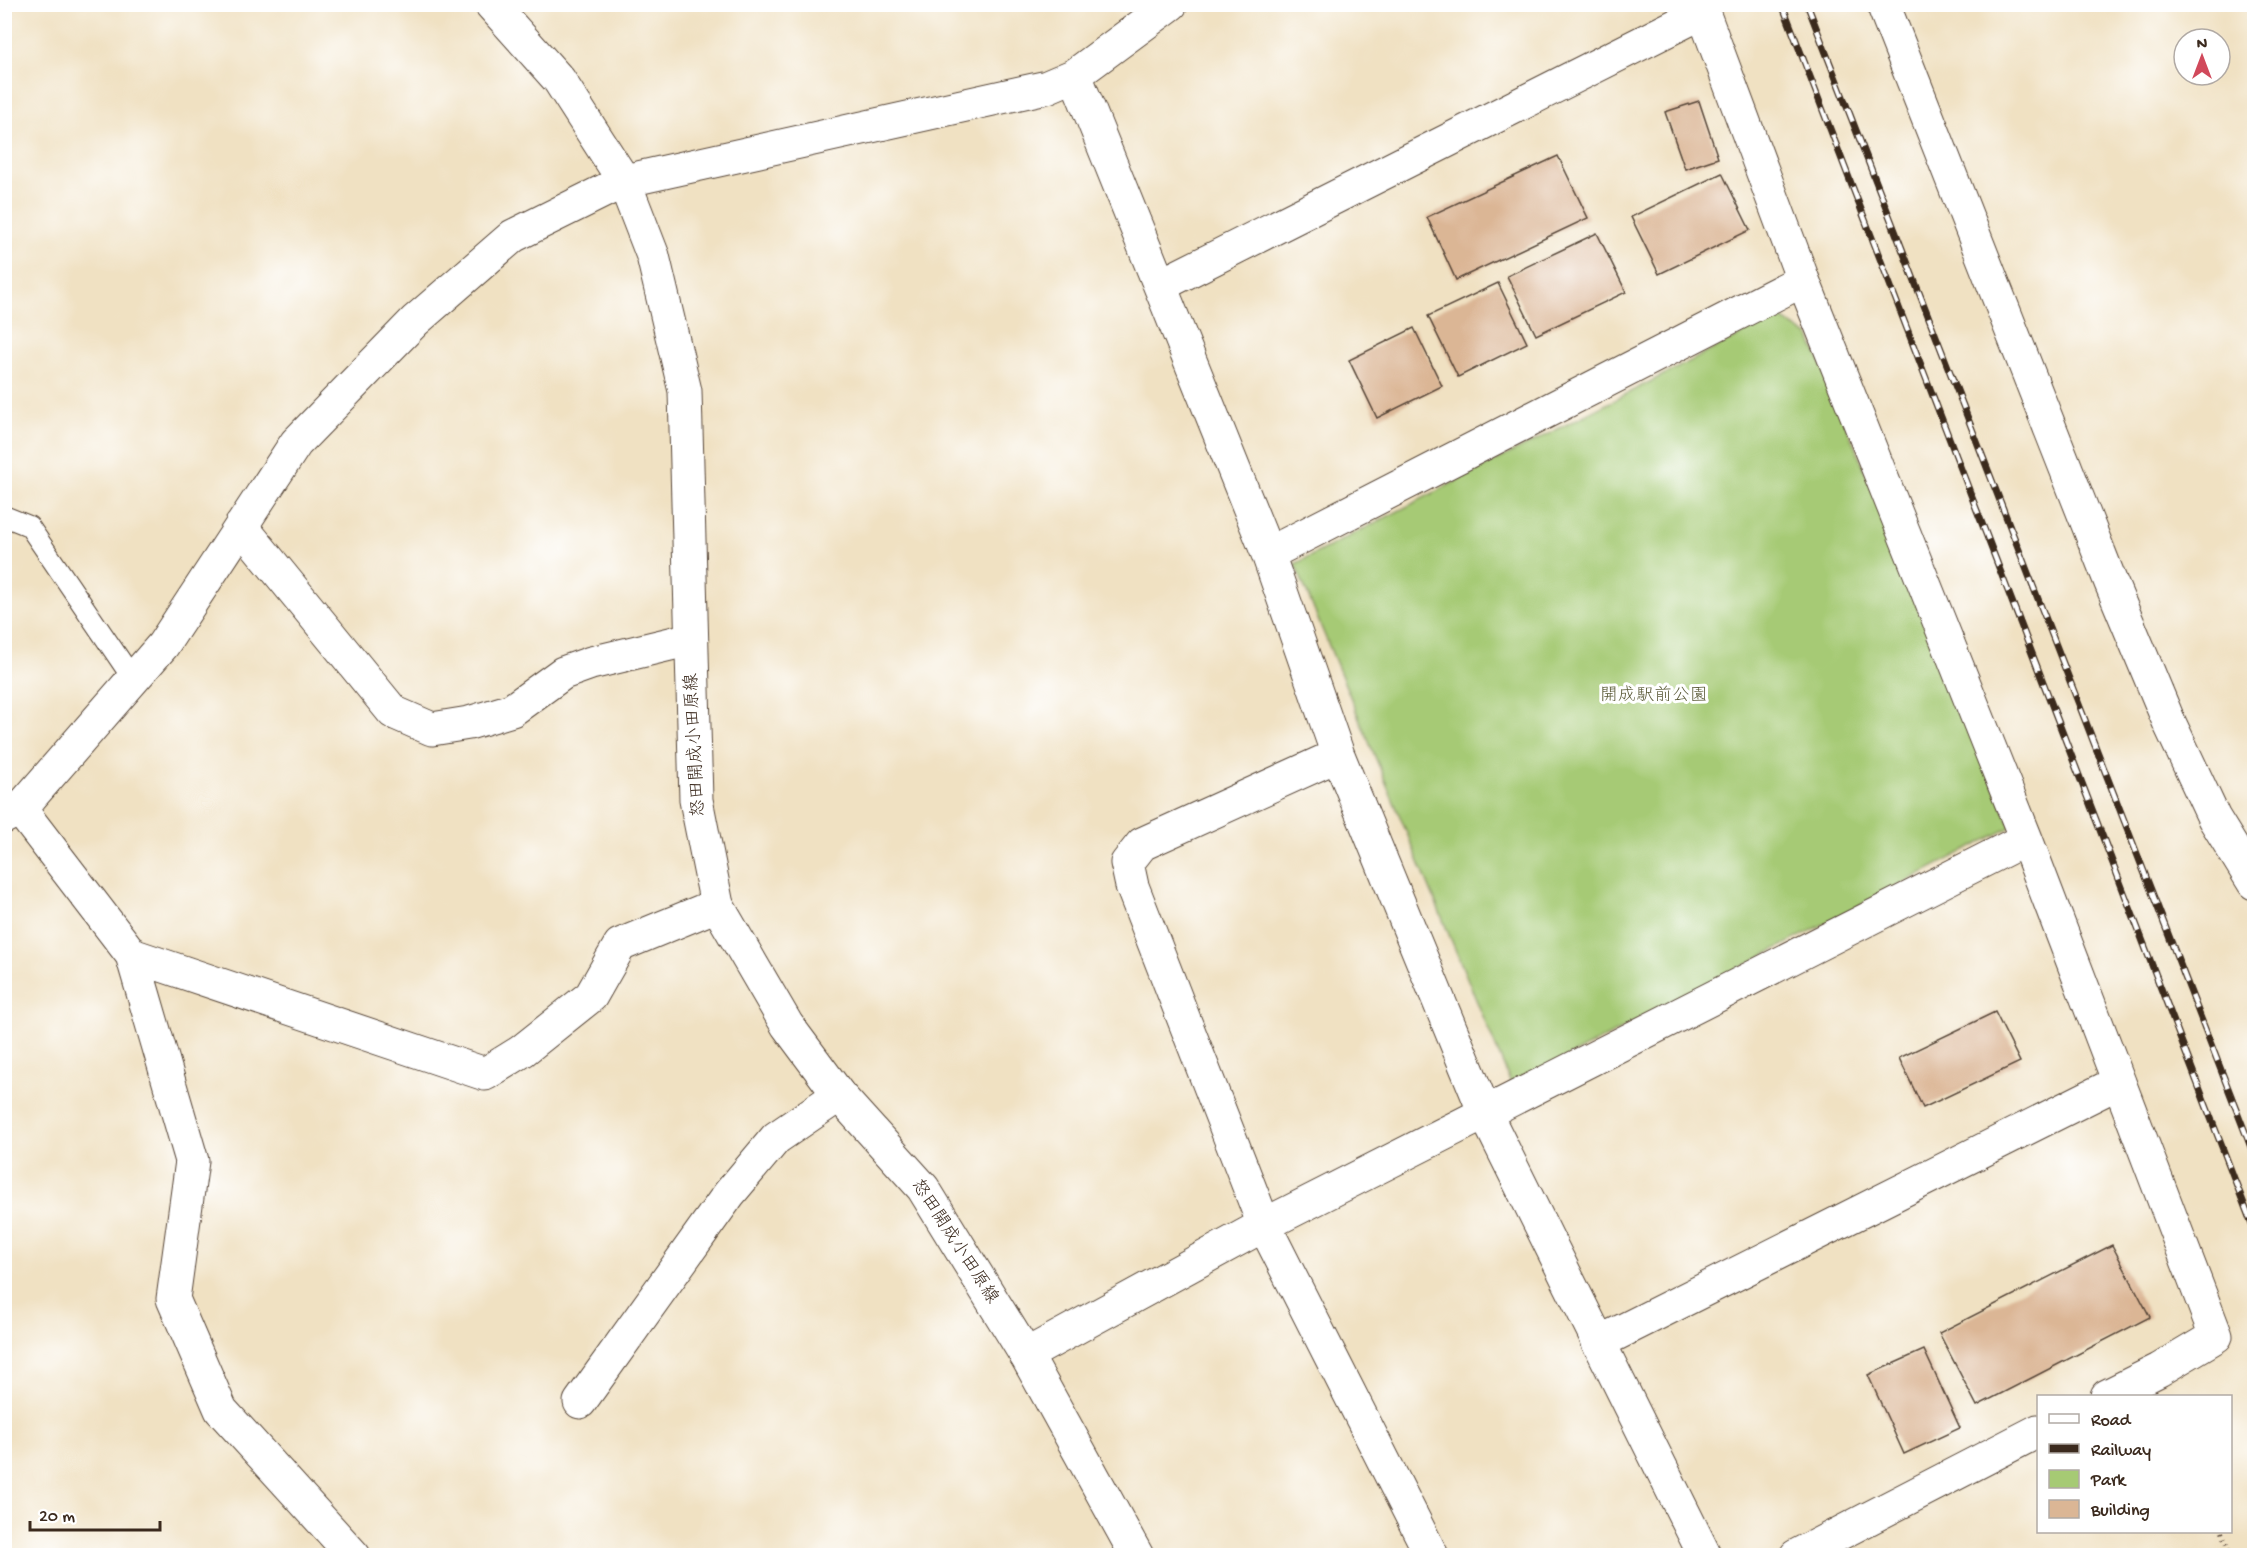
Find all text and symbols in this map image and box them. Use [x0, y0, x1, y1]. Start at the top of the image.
north arrow [2172, 27, 2232, 87]
text: N [2197, 36, 2208, 55]
street label: 怒田開成小田原線 [681, 673, 710, 818]
park label: 開成駅前公園 [1600, 685, 1708, 707]
street label: 怒田開成小田原線 [906, 1175, 1003, 1308]
legend [2037, 1395, 2232, 1533]
text: Road [2091, 1411, 2132, 1432]
text: Railway [2091, 1441, 2151, 1462]
text: Park [2090, 1471, 2127, 1492]
scale bar [30, 1494, 160, 1532]
text: Building [2090, 1501, 2150, 1522]
text: 20 m [39, 1507, 75, 1528]

